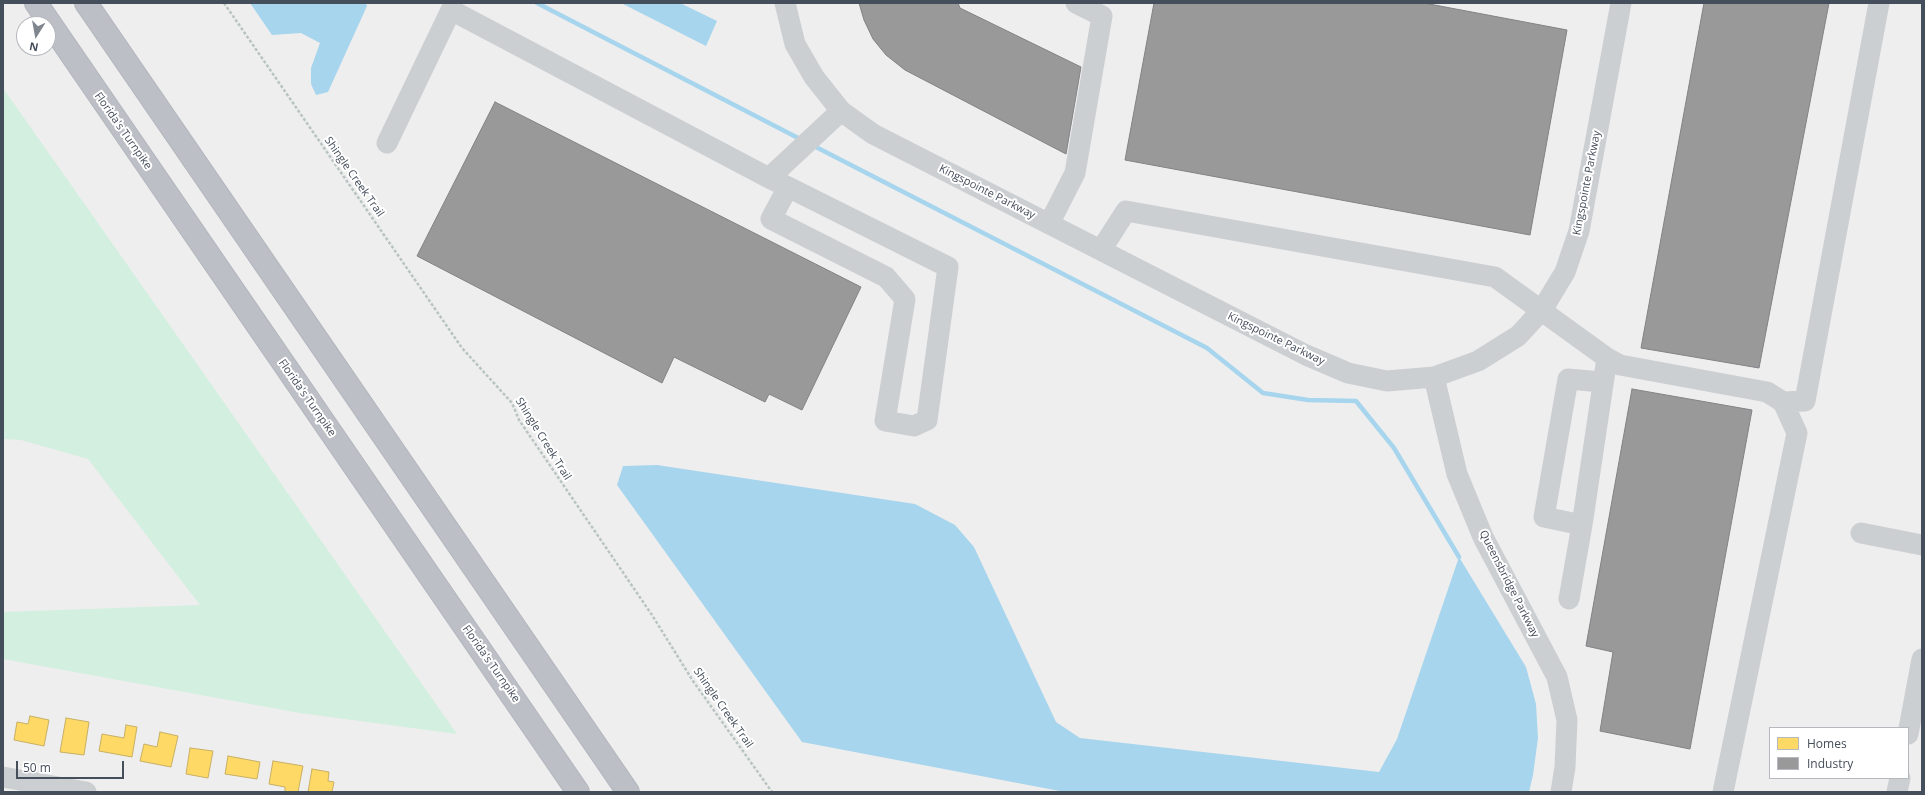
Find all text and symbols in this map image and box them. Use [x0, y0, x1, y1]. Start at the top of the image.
north arrow [16, 16, 56, 56]
text: N [28, 39, 40, 56]
street label: Florida's Turnpike [91, 90, 155, 172]
street label: Kingspointe Parkway [1570, 129, 1604, 237]
street label: Shingle Creek Trail [321, 134, 387, 220]
street label: Kingspointe Parkway [937, 162, 1037, 222]
street label: Kingspointe Parkway [1225, 310, 1327, 368]
street label: Florida's Turnpike [275, 357, 339, 439]
street label: Shingle Creek Trail [512, 395, 574, 483]
street label: Queensbridge Parkway [1476, 528, 1542, 640]
street label: Florida's Turnpike [459, 623, 523, 705]
street label: Shingle Creek Trail [690, 665, 756, 751]
legend [1769, 727, 1909, 779]
text: Homes [1807, 735, 1847, 752]
scale bar [18, 753, 126, 779]
text: Industry [1807, 755, 1853, 772]
text: 50 m [23, 759, 51, 776]

